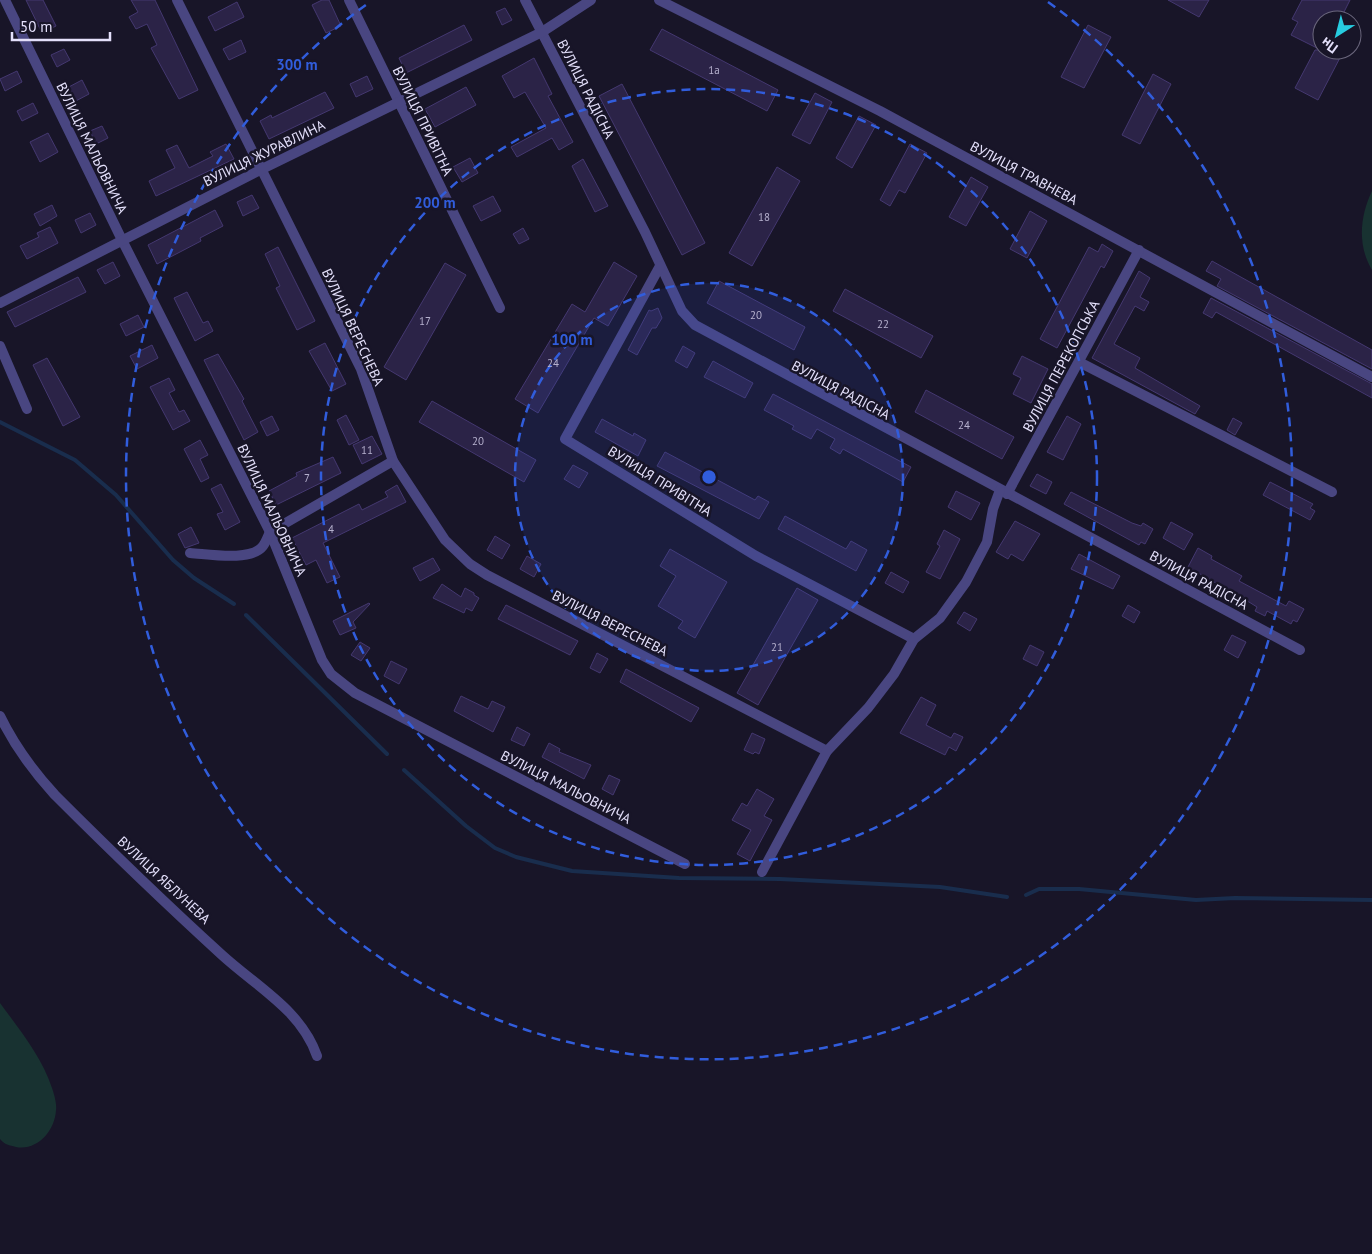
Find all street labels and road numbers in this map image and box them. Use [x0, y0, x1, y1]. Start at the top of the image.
street label: ВУЛИЦЯ РАДІСНА [553, 36, 619, 142]
street label: ВУЛИЦЯ ПРИВІТНА [389, 63, 458, 179]
street label: ВУЛИЦЯ МАЛЬОВНИЧА [52, 79, 132, 217]
street label: ВУЛИЦЯ ЖУРАВЛИНА [200, 115, 329, 190]
street label: ВУЛИЦЯ ТРАВНЕВА [967, 137, 1081, 209]
street label: ВУЛИЦЯ ВЕРЕСНЕВА [318, 265, 388, 389]
street label: ВУЛИЦЯ ПЕРЕКОПСЬКА [1019, 296, 1104, 435]
street label: ВУЛИЦЯ РАДІСНА [789, 356, 894, 424]
street label: ВУЛИЦЯ МАЛЬОВНИЧА [233, 441, 311, 580]
street label: ВУЛИЦЯ ПРИВІТНА [605, 442, 716, 521]
street label: ВУЛИЦЯ РАДІСНА [1147, 546, 1252, 614]
street label: ВУЛИЦЯ ВЕРЕСНЕВА [549, 586, 672, 660]
street label: ВУЛИЦЯ МАЛЬОВНИЧА [498, 746, 635, 828]
street label: ВУЛИЦЯ ЯБЛУНЕВА [114, 832, 215, 928]

